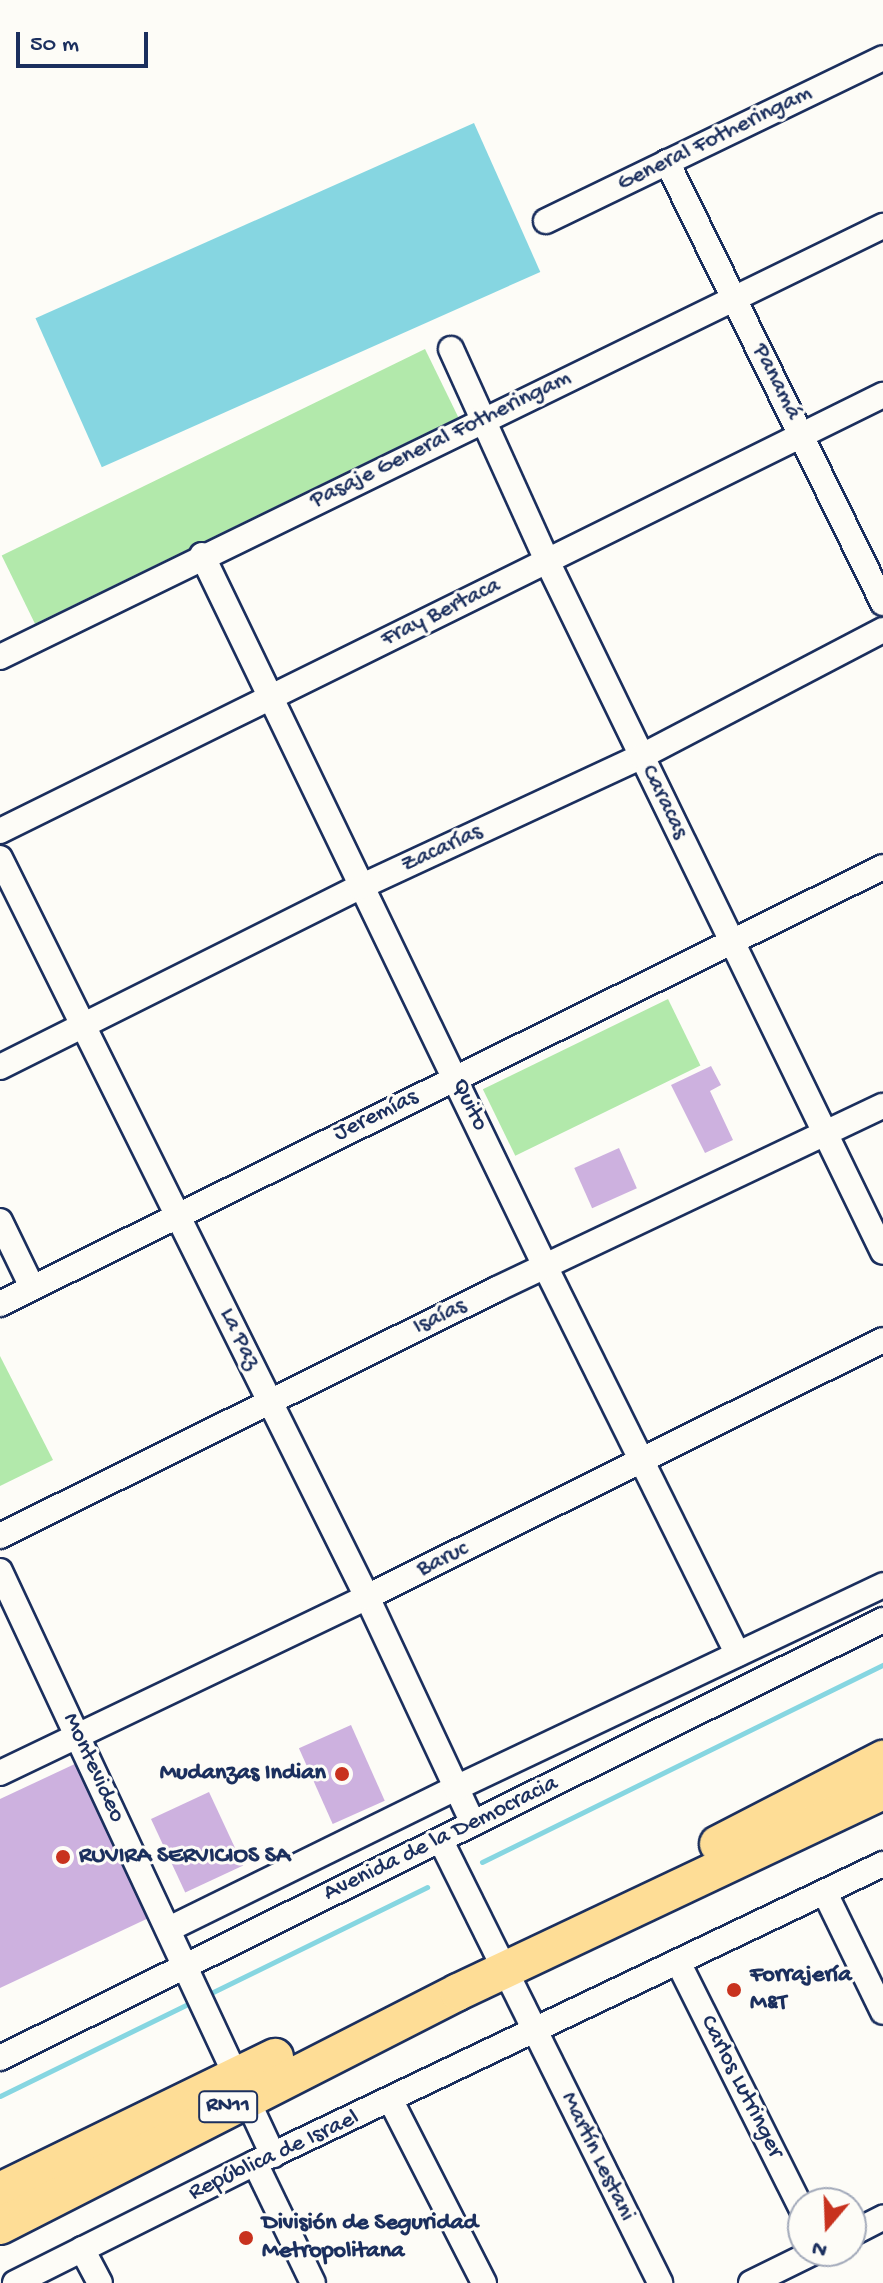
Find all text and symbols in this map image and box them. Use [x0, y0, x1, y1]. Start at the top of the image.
scale bar [20, 16, 152, 66]
text: 50 m [30, 31, 79, 60]
street label: General Fotheringam [613, 79, 817, 199]
street label: Panamá [745, 339, 807, 425]
street label: Pasaje General Fotheringam [306, 364, 576, 516]
street label: Fray Bertaca [377, 572, 505, 654]
street label: Caracas [634, 760, 694, 844]
street label: Zacarías [397, 818, 487, 880]
street label: Quito [444, 1074, 494, 1136]
street label: Jeremías [329, 1083, 423, 1149]
street label: Isaías [409, 1292, 471, 1342]
street label: La Paz [212, 1304, 266, 1374]
street label: Baruc [413, 1535, 473, 1585]
street label: Montevideo [55, 1709, 131, 1827]
place label: Mudanzas Indian [160, 1760, 326, 1788]
marker: Mudanzas Indian [333, 1765, 351, 1783]
street label: Avenida de la Democracia [319, 1770, 563, 1908]
place label: RUVIRA SERVICIOS SA [79, 1843, 290, 1871]
marker: RUVIRA SERVICIOS SA [54, 1848, 72, 1866]
place label: Forrajería M&T [750, 1962, 851, 2018]
marker: Forrajería M&T [725, 1981, 743, 1999]
street label: Carlos Lutringer [693, 2011, 789, 2163]
street label: Martín Lestani [553, 2088, 641, 2226]
road number: RN11 [198, 2089, 258, 2125]
street label: República de Israel [184, 2104, 364, 2208]
north arrow [787, 2187, 867, 2267]
place label: División de Seguridad Metropolitana [262, 2210, 478, 2266]
marker: División de Seguridad Metropolitana [237, 2229, 255, 2247]
text: N [809, 2233, 831, 2262]

